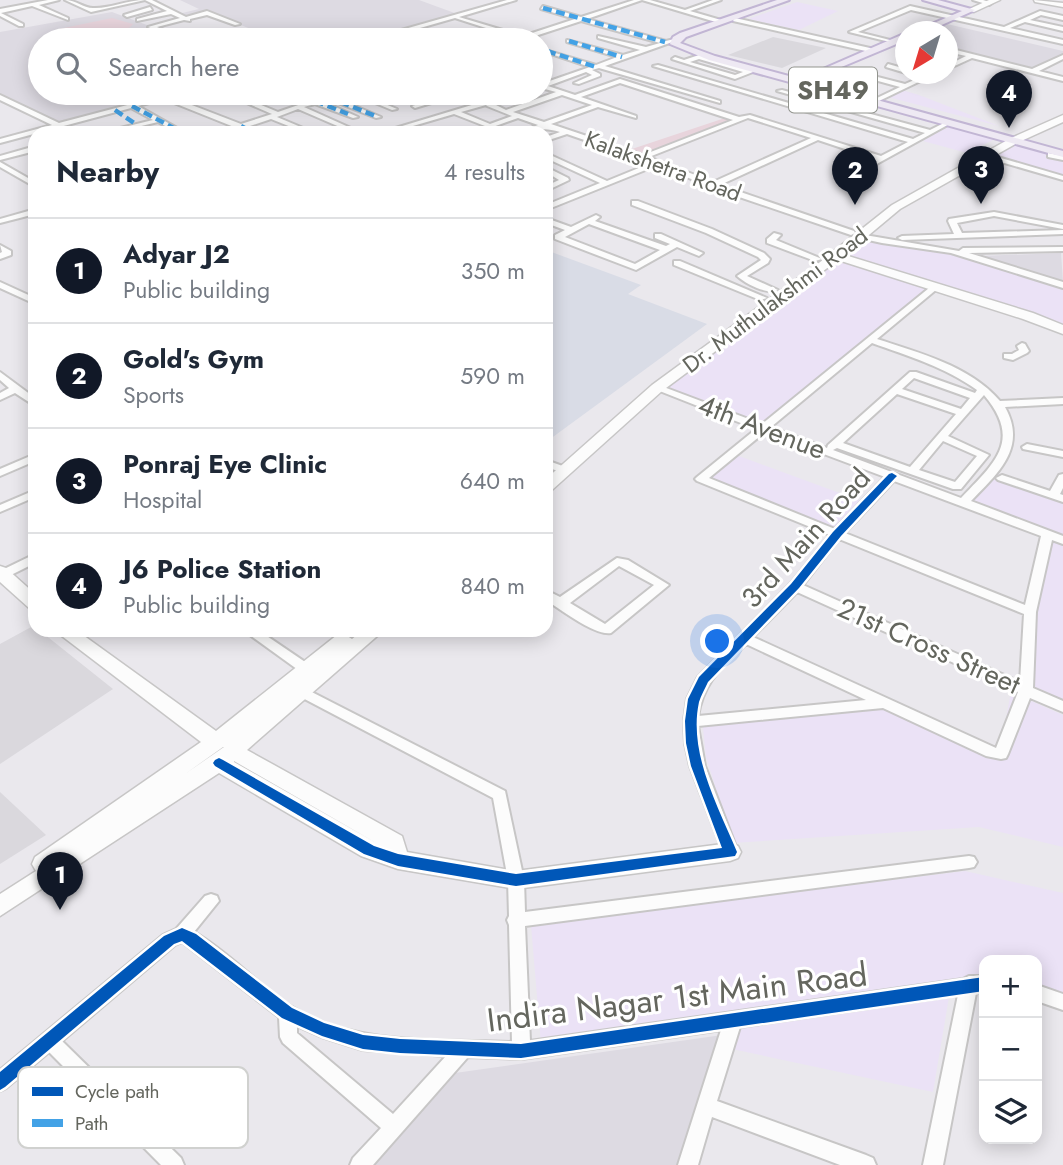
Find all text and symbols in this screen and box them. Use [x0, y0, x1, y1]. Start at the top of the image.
north arrow [895, 21, 958, 84]
search box [28, 28, 553, 105]
icon: search [52, 48, 90, 86]
text: Search here [108, 48, 240, 86]
road number: SH49 [789, 68, 877, 113]
pin: 4 [986, 70, 1032, 128]
street label: Kalakshetra Road [580, 122, 746, 210]
pin: 3 [958, 146, 1004, 204]
pin: 2 [832, 147, 878, 205]
text: Nearby [56, 150, 159, 193]
text: 4 results [444, 155, 525, 189]
street label: Dr. Muthulakshmi Road [675, 219, 875, 381]
text: Adyar J2 [123, 235, 230, 273]
text: 1 [73, 254, 85, 288]
text: 350 m [461, 254, 525, 288]
text: Public building [123, 273, 270, 307]
text: Gold's Gym [123, 340, 264, 378]
text: 2 [71, 359, 87, 393]
text: 590 m [460, 359, 525, 393]
text: Sports [123, 378, 184, 412]
street label: 4th Avenue [692, 384, 832, 470]
text: Ponraj Eye Clinic [123, 445, 327, 483]
street label: 3rd Main Road [732, 459, 880, 617]
text: 3 [72, 464, 86, 498]
text: 640 m [460, 464, 525, 498]
text: Hospital [123, 483, 202, 517]
text: J6 Police Station [123, 550, 322, 588]
text: 4 [71, 569, 87, 603]
text: 840 m [460, 569, 525, 603]
street label: 21st Cross Street [831, 587, 1027, 705]
text: Public building [123, 588, 270, 622]
your location [700, 624, 734, 658]
pin: 1 [37, 852, 83, 910]
street label: Indira Nagar 1st Main Road [484, 950, 870, 1044]
map controls [979, 955, 1042, 1144]
button: + [979, 955, 1042, 1018]
button: − [979, 1018, 1042, 1081]
legend [18, 1067, 248, 1148]
text: Cycle path [75, 1078, 160, 1105]
button: layers [979, 1081, 1042, 1144]
text: Path [75, 1110, 109, 1137]

